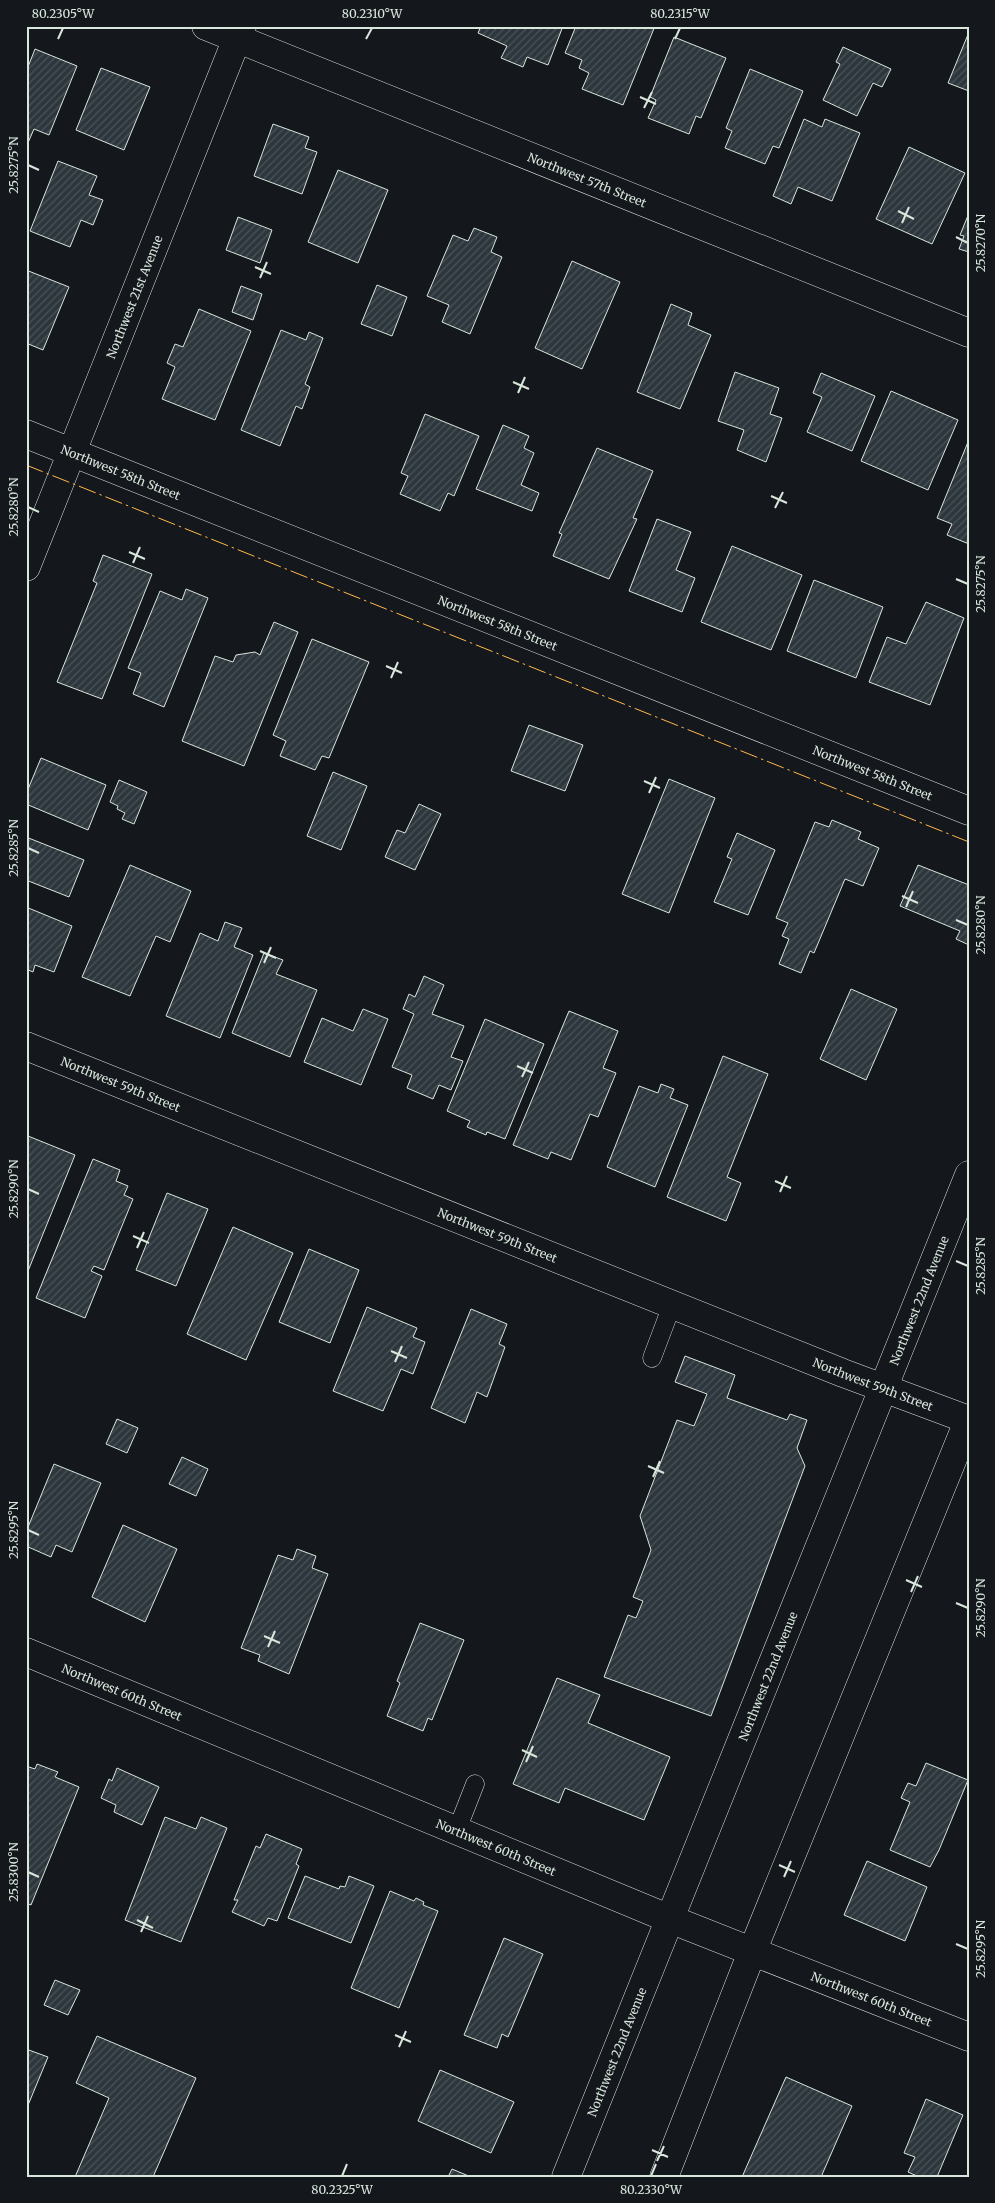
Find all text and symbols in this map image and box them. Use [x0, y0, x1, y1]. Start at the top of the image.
text: 80.2305°W [32, 6, 95, 21]
text: 80.2310°W [342, 6, 403, 21]
text: 80.2315°W [650, 6, 711, 21]
text: 25.8275°N [6, 136, 21, 194]
street label: Northwest 57th Street [526, 149, 649, 210]
text: 25.8270°N [973, 213, 988, 272]
street label: Northwest 21st Avenue [103, 233, 165, 361]
street label: Northwest 58th Street [59, 441, 183, 503]
text: 25.8280°N [6, 477, 21, 537]
text: 25.8275°N [973, 555, 988, 613]
street label: Northwest 58th Street [436, 592, 560, 653]
street label: Northwest 58th Street [811, 742, 935, 803]
text: 25.8285°N [6, 818, 21, 877]
text: 25.8280°N [973, 895, 988, 955]
street label: Northwest 59th Street [59, 1053, 183, 1115]
text: 25.8290°N [6, 1159, 21, 1219]
street label: Northwest 59th Street [436, 1204, 560, 1266]
street label: Northwest 22nd Avenue [886, 1233, 951, 1367]
text: 25.8285°N [973, 1236, 988, 1295]
street label: Northwest 59th Street [811, 1354, 936, 1414]
text: 25.8295°N [6, 1500, 21, 1559]
text: 25.8290°N [973, 1578, 988, 1638]
street label: Northwest 22nd Avenue [735, 1609, 800, 1743]
street label: Northwest 60th Street [60, 1660, 185, 1724]
street label: Northwest 60th Street [434, 1815, 559, 1879]
text: 25.8300°N [6, 1842, 21, 1902]
text: 25.8295°N [973, 1919, 988, 1978]
street label: Northwest 60th Street [809, 1968, 935, 2029]
street label: Northwest 22nd Avenue [584, 1985, 649, 2119]
text: 80.2325°W [311, 2182, 374, 2197]
text: 80.2330°W [620, 2182, 683, 2197]

